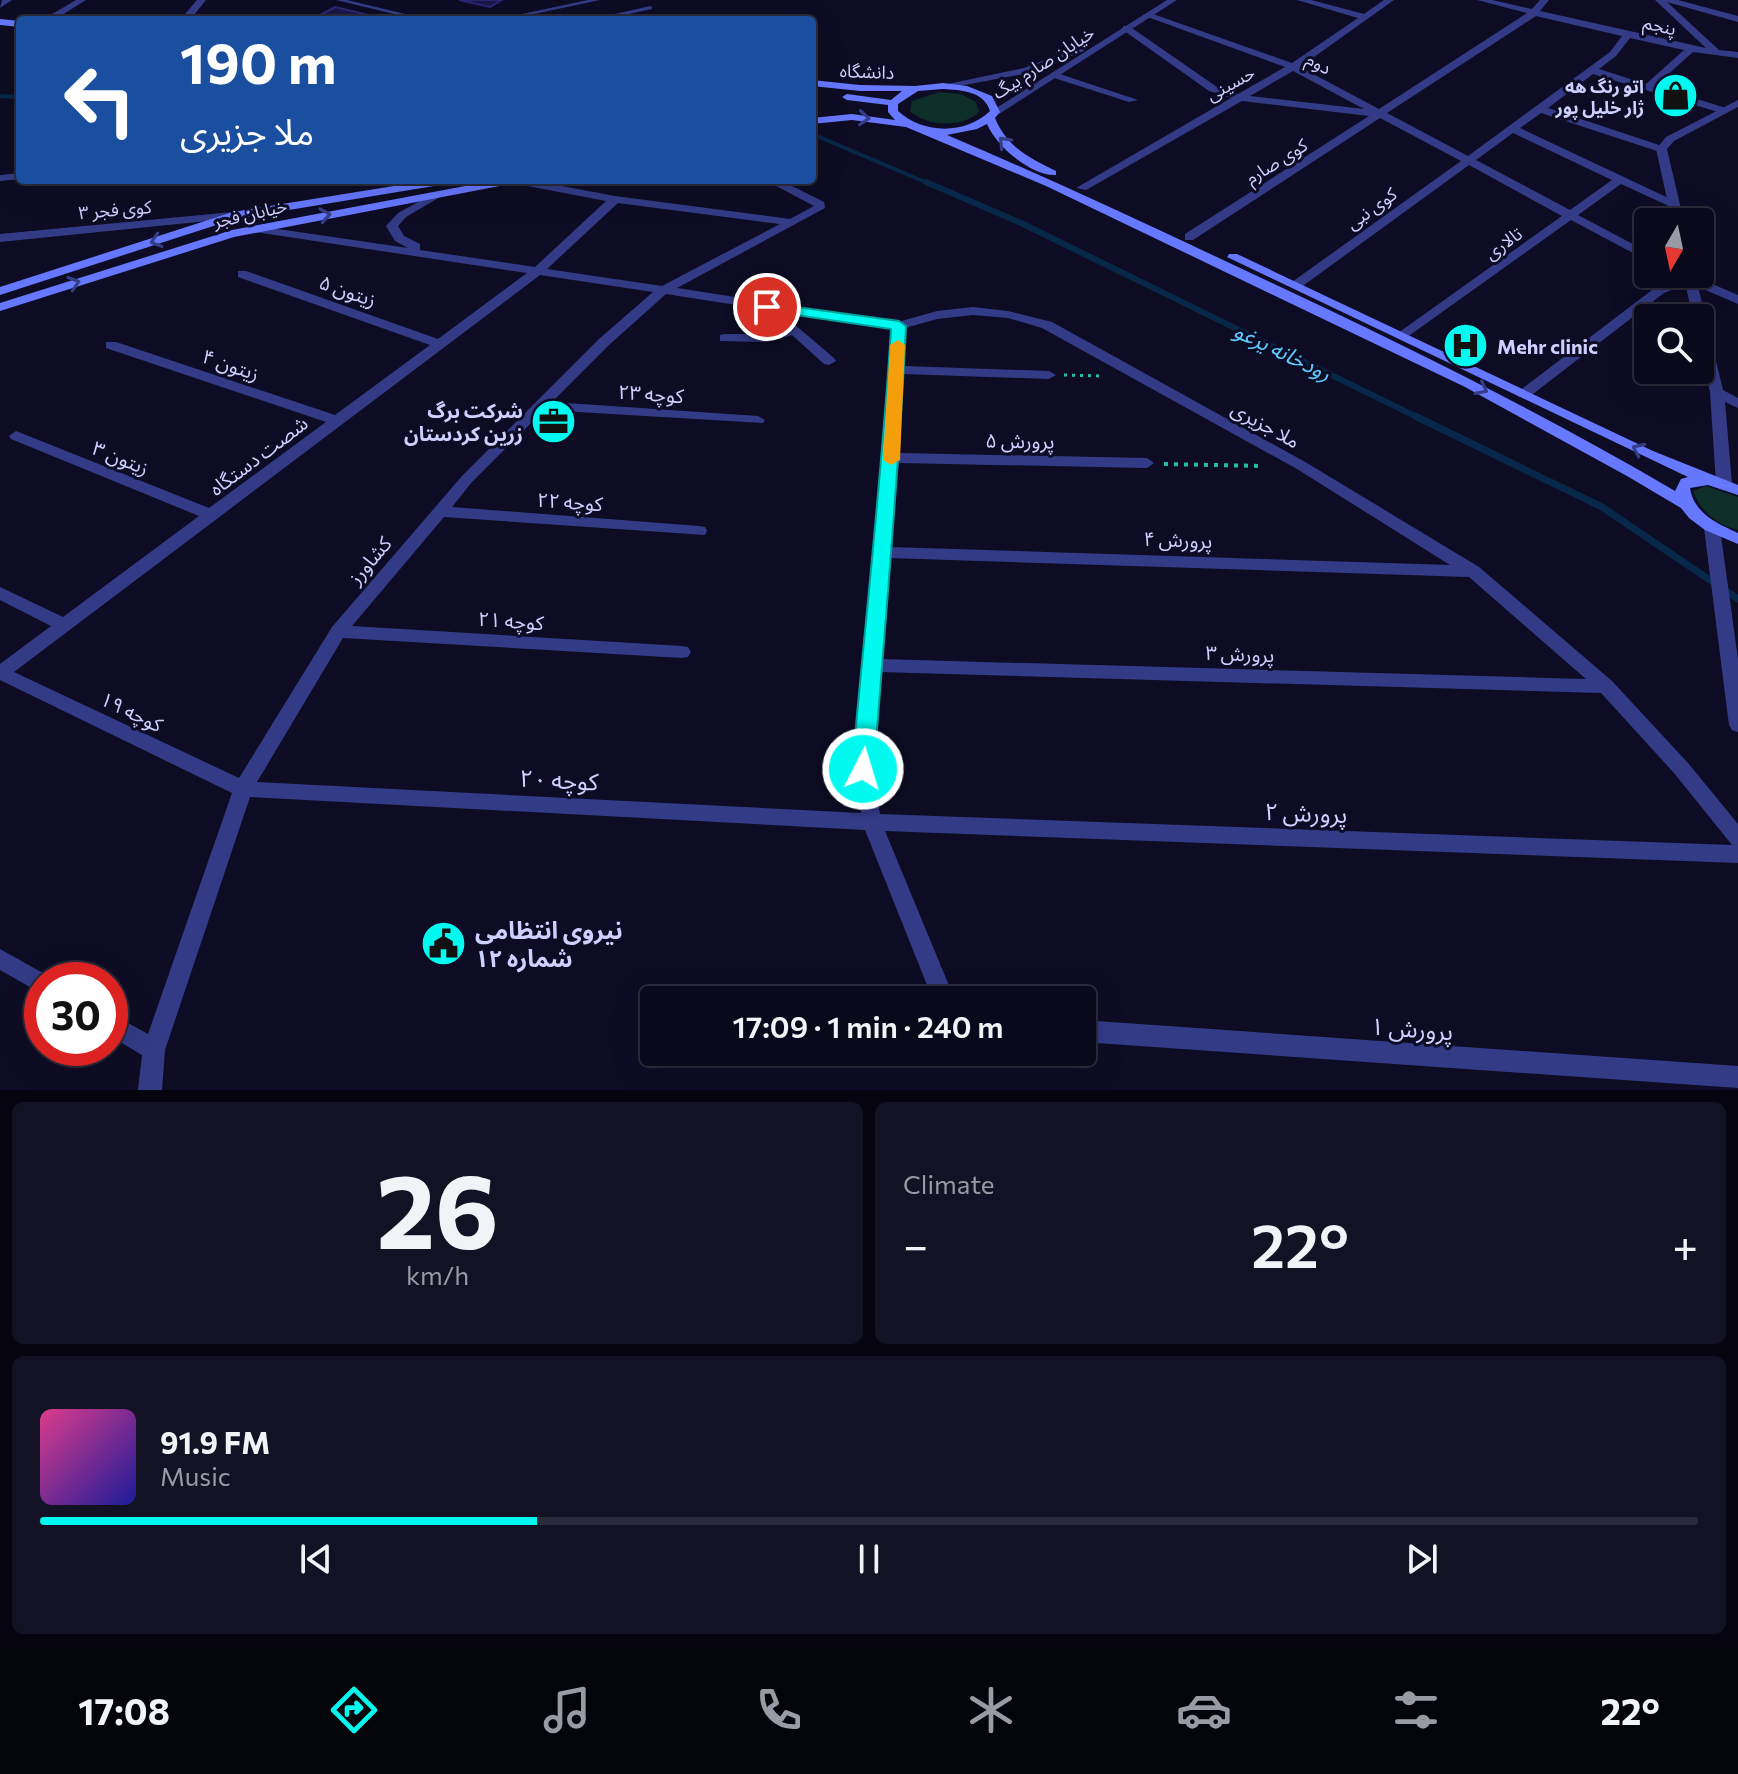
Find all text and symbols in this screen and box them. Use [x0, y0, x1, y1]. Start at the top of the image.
street label: پنجم [1641, 11, 1679, 42]
street label: خیابان صارم بیگ [988, 21, 1100, 106]
text: 190 m [180, 27, 337, 96]
street label: دوم [1301, 47, 1335, 82]
icon: left [48, 48, 152, 152]
street label: دانشگاه [839, 59, 895, 83]
street label: حسینی [1202, 61, 1259, 106]
shop icon: اتو رنگ هه ژار خلیل پور [1651, 72, 1699, 120]
place label: اتو رنگ هه ژار خلیل پور [1555, 75, 1644, 120]
text: ملا جزیری [180, 108, 314, 152]
one-way arrow [858, 109, 871, 126]
street label: کوی صارم [1241, 133, 1314, 192]
one-way arrow [999, 137, 1013, 152]
street label: کوی نبی [1341, 182, 1402, 235]
street label: خیابان فجر [210, 194, 289, 233]
street label: کوی فجر ۳ [77, 195, 153, 224]
one-way arrow [318, 208, 332, 225]
north arrow [1634, 208, 1714, 288]
map controls [1634, 208, 1714, 384]
street label: تالاری [1480, 222, 1527, 265]
one-way arrow [150, 232, 164, 248]
street label: زیتون ۵ [316, 269, 380, 312]
pin [733, 273, 801, 341]
one-way arrow [67, 277, 81, 293]
icon: arrive [745, 285, 789, 329]
button: search [1634, 304, 1714, 384]
water label: رودخانه یرغو [1230, 316, 1336, 387]
hospital icon: Mehr clinic [1442, 322, 1490, 370]
place label: Mehr clinic [1497, 334, 1598, 358]
street label: زیتون ۴ [199, 343, 263, 386]
street label: کوچه ۲۳ [617, 379, 685, 409]
one-way arrow [1473, 379, 1488, 394]
street label: ملا جزیری [1227, 395, 1304, 453]
office icon: شرکت برگ زرین کردستان [530, 397, 578, 445]
place label: شرکت برگ زرین کردستان [404, 398, 523, 446]
street label: شصت دستگاه [204, 410, 312, 500]
street label: پرورش ۵ [985, 427, 1055, 455]
street label: زیتون ۳ [89, 435, 153, 480]
one-way arrow [1631, 443, 1646, 459]
street label: کوچه ۲۲ [536, 487, 604, 517]
street label: پرورش ۴ [1143, 526, 1213, 554]
street label: کشاورز [342, 531, 397, 590]
street label: کوچه ۲۱ [477, 606, 545, 636]
street label: پرورش ۳ [1205, 640, 1275, 668]
street label: کوچه ۱۹ [96, 686, 168, 738]
position arrow [821, 727, 905, 811]
street label: کوچه ۲۰ [519, 762, 600, 798]
street label: پرورش ۲ [1264, 796, 1348, 830]
place label: نیروی انتظامی شماره ۱۲ [475, 915, 623, 973]
public building icon: نیروی انتظامی شماره ۱۲ [420, 919, 468, 967]
speed limit sign: 30 [24, 962, 128, 1066]
text: 17:09 · 1 min · 240 m [733, 1007, 1003, 1044]
street label: پرورش ۱ [1370, 1011, 1454, 1048]
text: 26 [376, 1143, 499, 1270]
text: Climate [903, 1168, 995, 1199]
text: 22° [1251, 1207, 1349, 1280]
text: − [903, 1217, 928, 1271]
text: + [1672, 1217, 1698, 1271]
text: km/h [406, 1259, 469, 1290]
text: 91.9 FM [160, 1423, 270, 1460]
text: Music [160, 1460, 231, 1491]
icon: previous [294, 1537, 338, 1581]
icon: pause [847, 1537, 891, 1581]
icon: next [1400, 1537, 1444, 1581]
icon: directions [326, 1682, 382, 1738]
icon: music [539, 1682, 595, 1738]
icon: phone [751, 1682, 807, 1738]
icon: climate [963, 1682, 1019, 1738]
icon: car [1176, 1682, 1232, 1738]
icon: filters [1388, 1682, 1444, 1738]
text: 17:08 [78, 1688, 170, 1732]
text: 22° [1600, 1688, 1660, 1732]

